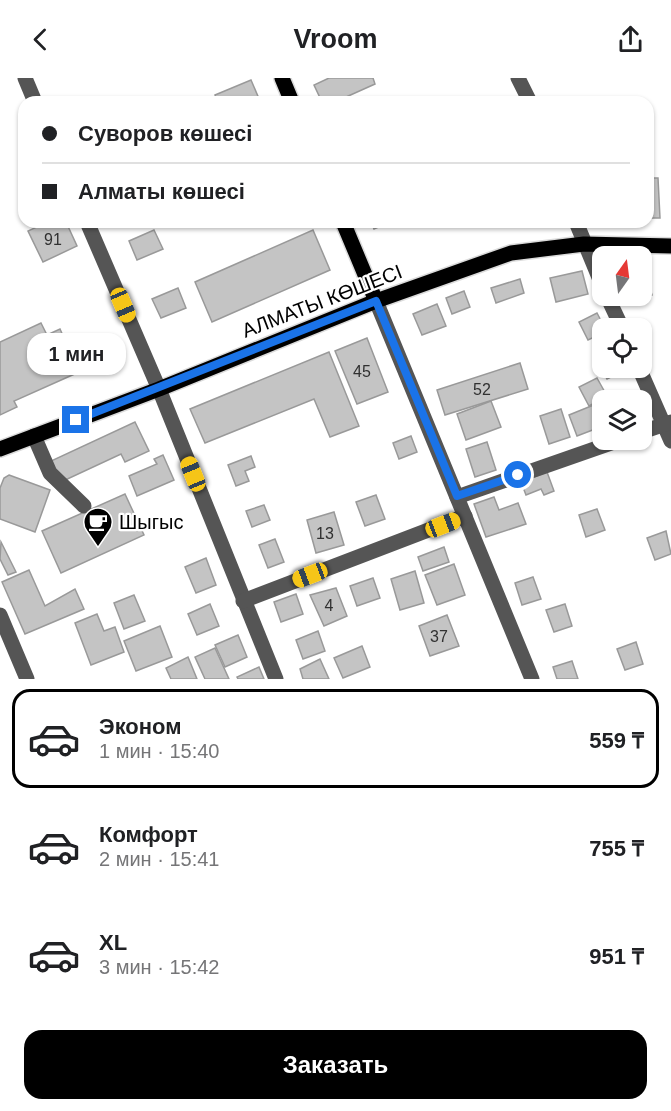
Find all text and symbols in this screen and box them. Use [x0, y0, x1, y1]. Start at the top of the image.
icon: back [24, 23, 57, 56]
icon: share [614, 23, 647, 56]
text: Vroom [293, 24, 378, 54]
text: Суворов көшесі [78, 121, 252, 146]
text: Алматы көшесі [78, 179, 245, 204]
house number: 91 [44, 231, 62, 248]
north arrow [592, 246, 652, 306]
map controls [592, 246, 652, 450]
street label: АЛМАТЫ КӨШЕСІ [239, 260, 405, 342]
car [108, 285, 138, 325]
button: locate [592, 318, 652, 378]
callout: 1 мин [26, 333, 125, 375]
text: 1 мин [49, 343, 104, 365]
house number: 45 [353, 363, 371, 380]
house number: 52 [473, 381, 491, 398]
button: layers [592, 390, 652, 450]
route end [62, 406, 89, 433]
car [178, 454, 208, 494]
route start [504, 461, 531, 488]
cafe icon: Шыгыс [82, 506, 114, 548]
car [423, 510, 463, 540]
place label: Шыгыс [119, 511, 183, 533]
house number: 13 [316, 525, 334, 542]
car [290, 560, 330, 590]
house number: 4 [325, 597, 334, 614]
house number: 37 [430, 628, 448, 645]
icon: car [27, 712, 81, 766]
text: Эконом [99, 714, 182, 739]
text: 559 ₸ [589, 728, 644, 753]
text: 1 мин · 15:40 [99, 740, 219, 762]
icon: car [27, 820, 81, 874]
text: Комфорт [99, 822, 198, 847]
text: 755 ₸ [589, 836, 644, 861]
text: 2 мин · 15:41 [99, 848, 219, 870]
icon: car [27, 928, 81, 982]
text: XL [99, 930, 127, 955]
text: 951 ₸ [589, 944, 644, 969]
text: 3 мин · 15:42 [99, 956, 219, 978]
button: Заказать [24, 1030, 647, 1099]

